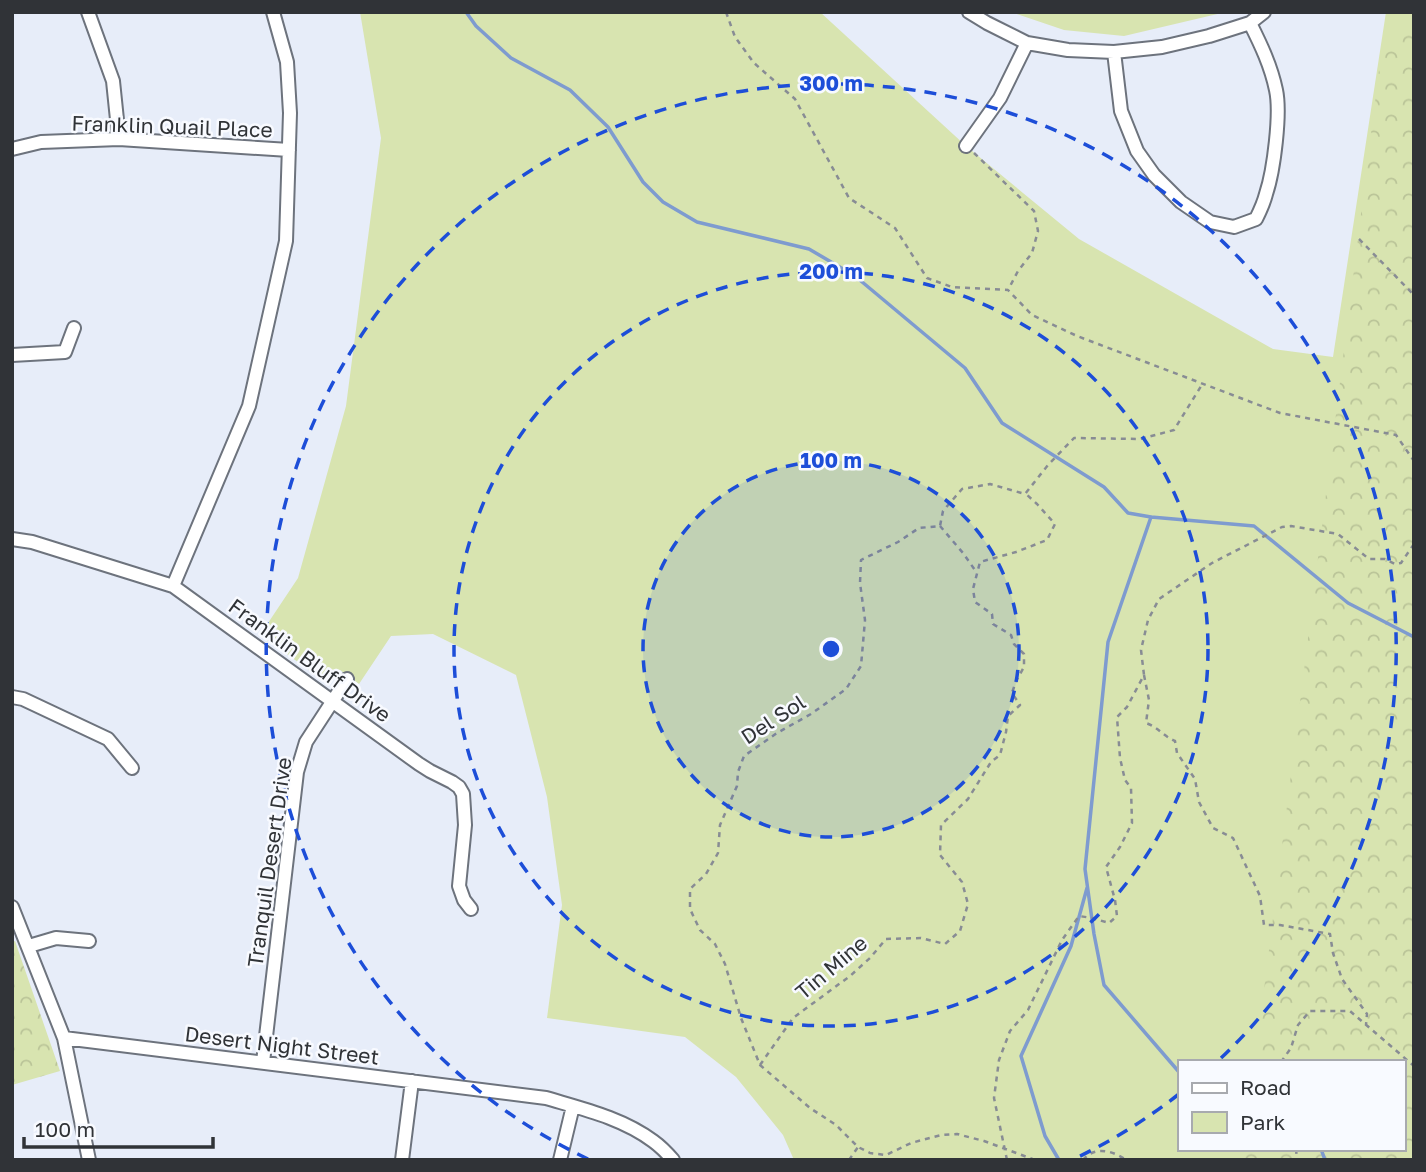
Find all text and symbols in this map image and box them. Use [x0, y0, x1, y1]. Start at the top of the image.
text: 300 m [799, 70, 863, 96]
street label: Franklin Quail Place [71, 109, 273, 143]
text: 200 m [799, 258, 863, 284]
text: 100 m [800, 447, 862, 473]
street label: Franklin Bluff Drive [224, 592, 396, 728]
centre of rings [819, 637, 843, 661]
street label: Del Sol [736, 689, 810, 749]
street label: Tranquil Desert Drive [241, 755, 297, 969]
street label: Tin Mine [790, 930, 872, 1004]
street label: Desert Night Street [183, 1020, 381, 1070]
legend [1178, 1060, 1405, 1151]
text: Road [1240, 1074, 1291, 1100]
scale bar [24, 1106, 214, 1150]
text: Park [1240, 1109, 1286, 1135]
text: 100 m [35, 1116, 95, 1142]

